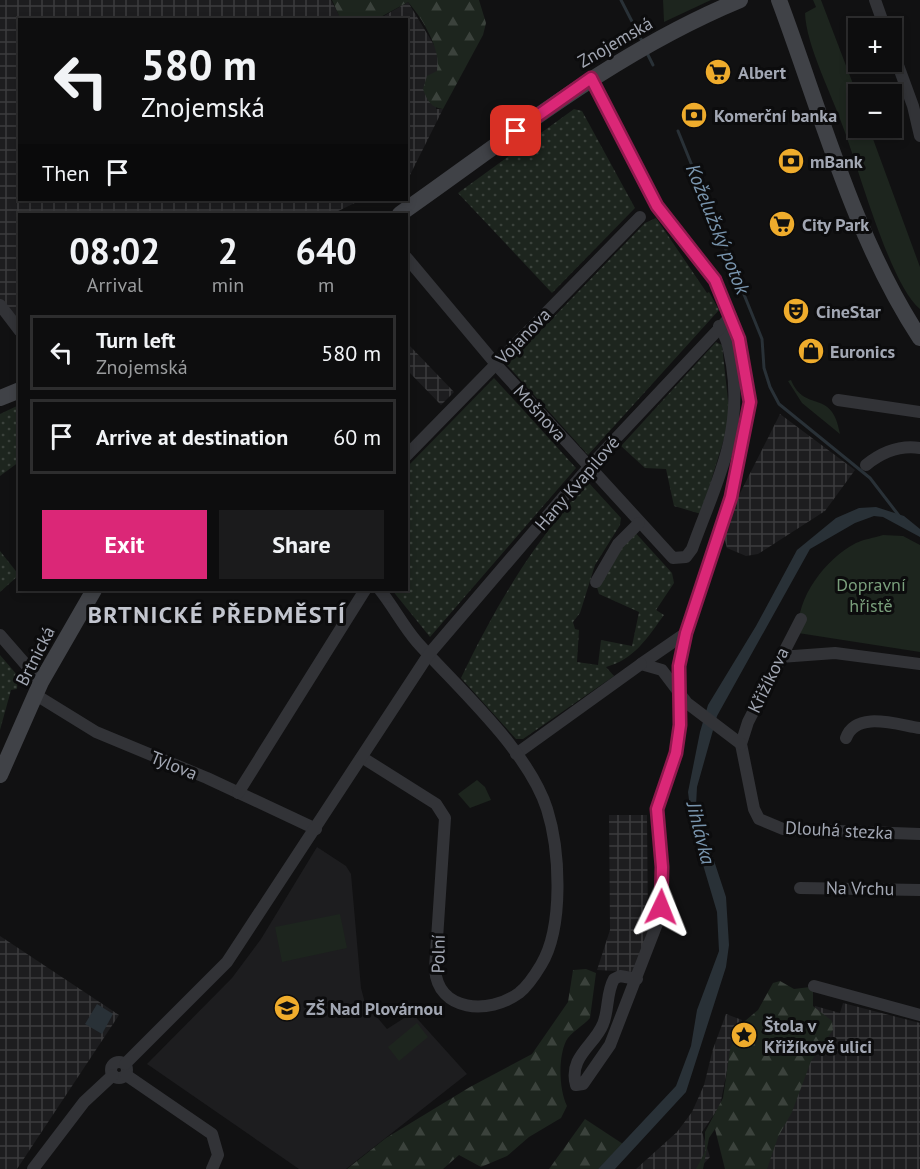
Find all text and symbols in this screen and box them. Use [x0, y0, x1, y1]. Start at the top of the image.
street label: Znojemská [573, 11, 657, 73]
map controls [848, 18, 902, 138]
button: + [848, 18, 902, 72]
text: 580 m [141, 37, 257, 92]
icon: left [42, 42, 120, 120]
supermarket icon: Albert [703, 57, 733, 87]
place label: Albert [738, 61, 787, 84]
button: − [848, 84, 902, 138]
text: Znojemská [141, 90, 265, 124]
bank icon: Komerční banka [679, 100, 709, 130]
place label: Komerční banka [714, 104, 837, 127]
pin [490, 105, 541, 156]
icon: arrive [499, 114, 532, 147]
bank icon: mBank [776, 146, 806, 176]
place label: mBank [810, 150, 863, 173]
icon: arrive [101, 156, 134, 189]
text: Then [42, 159, 89, 187]
water label: Koželužský potok [680, 160, 756, 299]
supermarket icon: City Park [767, 209, 797, 239]
place label: City Park [802, 213, 869, 236]
text: 08:02 [69, 227, 161, 274]
text: 2 [218, 227, 238, 274]
text: 640 [296, 227, 357, 274]
text: Arrival [87, 272, 143, 298]
text: min [212, 272, 244, 298]
text: m [318, 272, 334, 298]
theatre icon: CineStar [781, 296, 811, 326]
place label: CineStar [816, 300, 882, 323]
street label: Vojanova [490, 303, 555, 370]
text: Turn left [96, 326, 176, 354]
icon: left [45, 336, 78, 369]
shop icon: Euronics [796, 336, 826, 366]
text: 580 m [321, 339, 381, 367]
place label: Euronics [830, 340, 896, 363]
text: Znojemská [96, 354, 188, 380]
street label: Mošnova [509, 380, 571, 446]
icon: arrive [45, 420, 78, 453]
text: Arrive at destination [96, 423, 288, 451]
text: 60 m [333, 423, 381, 451]
street label: Hany Kvapilové [530, 431, 624, 535]
button: Exit [42, 510, 207, 579]
button: Share [219, 510, 384, 579]
park label: Dopravní hřistě [836, 573, 906, 617]
district label: BRTNICKÉ PŘEDMĚSTÍ [88, 599, 346, 630]
street label: Brtnická [10, 622, 60, 690]
street label: Křižíkova [742, 643, 794, 717]
street label: Tylova [147, 745, 201, 785]
water label: Jihlávka [680, 797, 721, 867]
street label: Dlouhá stezka [784, 816, 894, 844]
position arrow [629, 875, 693, 939]
street label: Na Vrchu [826, 876, 894, 900]
street label: Polní [426, 934, 450, 974]
school or university icon: ZŠ Nad Plovárnou [272, 993, 302, 1023]
place label: ZŠ Nad Plovárnou [306, 997, 443, 1020]
place label: Štola v Křižíkově ulici [764, 1014, 872, 1058]
place icon: Štola v Křižíkově ulici [729, 1020, 759, 1050]

